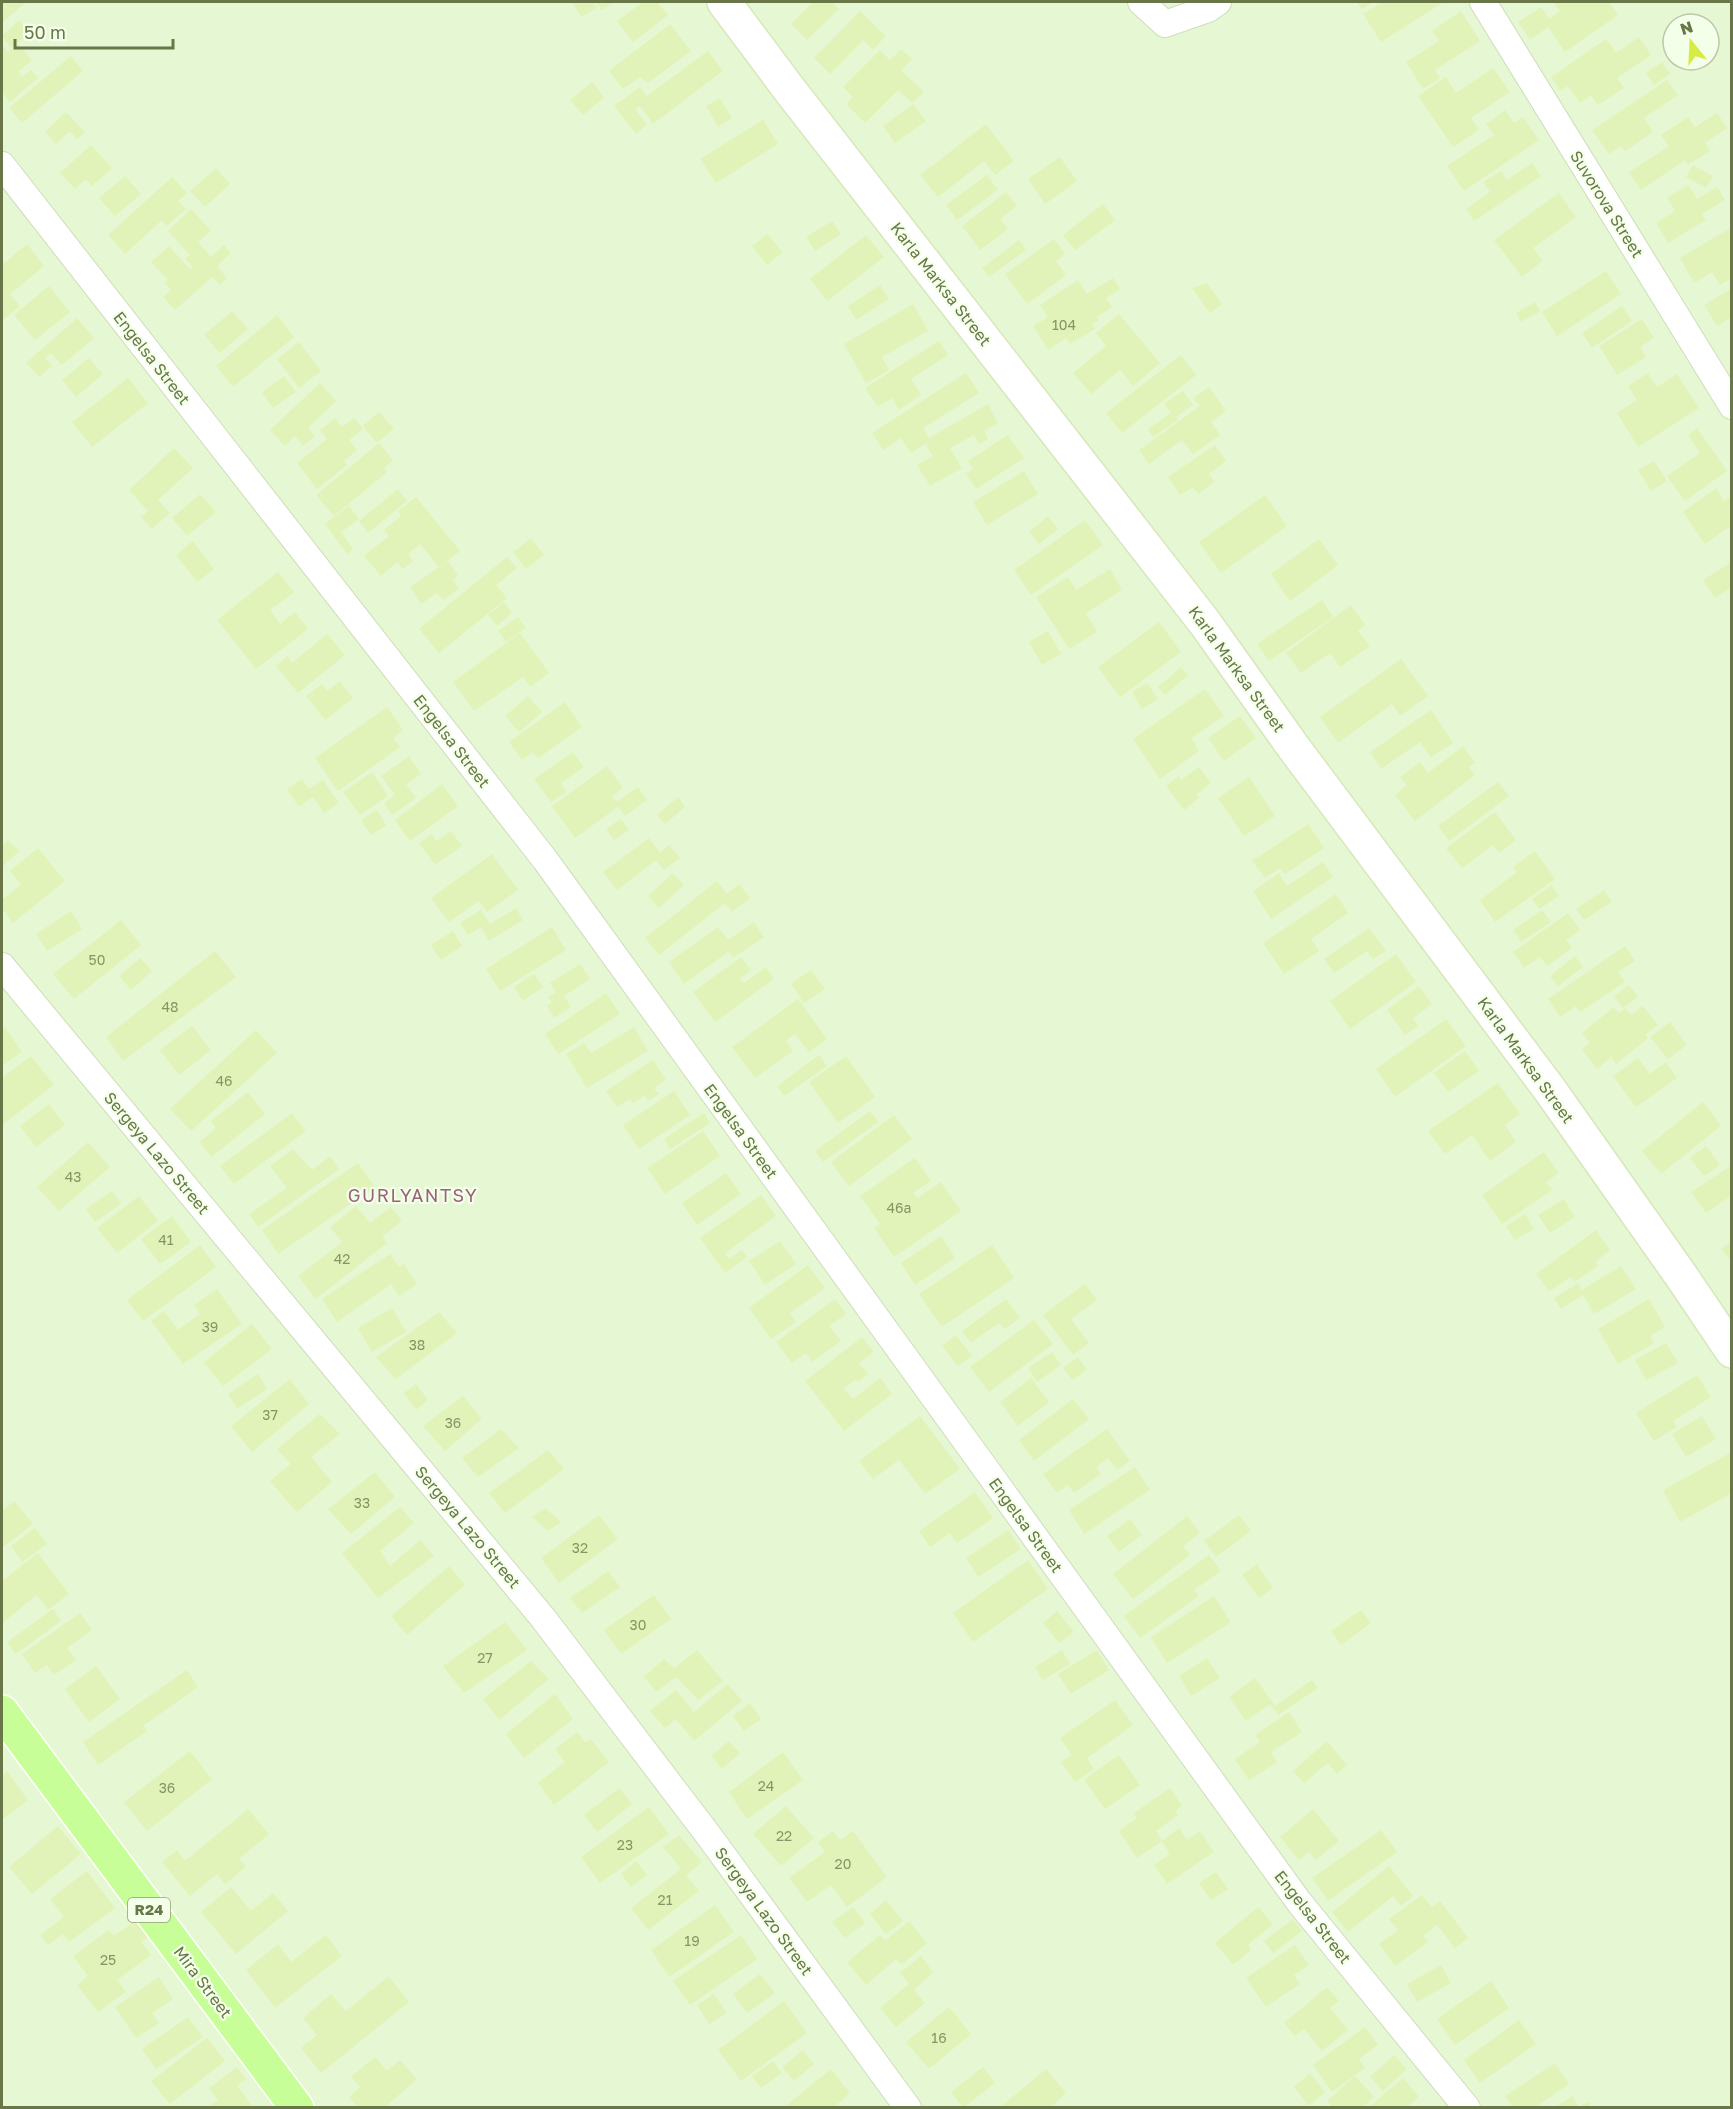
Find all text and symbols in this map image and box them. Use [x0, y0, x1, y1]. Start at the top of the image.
scale bar [15, 12, 172, 50]
north arrow [1661, 12, 1721, 72]
text: N [1677, 16, 1695, 39]
text: 50 m [24, 21, 66, 43]
street label: Suvorova Street [1566, 147, 1648, 261]
street label: Karla Marksa Street [887, 218, 995, 350]
street label: Engelsa Street [109, 307, 195, 409]
house number: 104 [1052, 316, 1076, 333]
street label: Karla Marksa Street [1184, 602, 1290, 736]
street label: Engelsa Street [409, 690, 495, 792]
house number: 50 [89, 951, 105, 968]
street label: Karla Marksa Street [1473, 993, 1579, 1127]
house number: 48 [161, 998, 179, 1015]
house number: 46 [215, 1072, 233, 1089]
street label: Engelsa Street [700, 1080, 782, 1182]
street label: Sergeya Lazo Street [100, 1088, 214, 1218]
house number: 43 [65, 1168, 81, 1185]
district label: GURLYANTSY [348, 1184, 478, 1206]
house number: 46а [887, 1199, 911, 1216]
house number: 41 [158, 1231, 174, 1248]
house number: 42 [334, 1250, 350, 1267]
house number: 39 [202, 1318, 218, 1335]
house number: 38 [409, 1336, 425, 1353]
house number: 37 [262, 1406, 278, 1423]
house number: 36 [445, 1414, 461, 1431]
street label: Sergeya Lazo Street [411, 1462, 525, 1592]
street label: Engelsa Street [985, 1474, 1067, 1576]
house number: 33 [354, 1494, 370, 1511]
house number: 32 [572, 1539, 588, 1556]
house number: 30 [630, 1616, 646, 1633]
house number: 27 [477, 1649, 493, 1666]
house number: 24 [758, 1777, 774, 1794]
house number: 36 [159, 1779, 175, 1796]
house number: 22 [776, 1827, 792, 1844]
house number: 23 [617, 1836, 633, 1853]
street label: Sergeya Lazo Street [711, 1843, 817, 1979]
house number: 20 [835, 1855, 851, 1872]
street label: Engelsa Street [1270, 1866, 1356, 1968]
house number: 21 [658, 1891, 673, 1908]
road number: R24 [128, 1898, 170, 1922]
house number: 19 [684, 1932, 700, 1949]
street label: Mira Street [170, 1942, 236, 2022]
house number: 25 [100, 1951, 116, 1968]
house number: 16 [931, 2029, 947, 2046]

